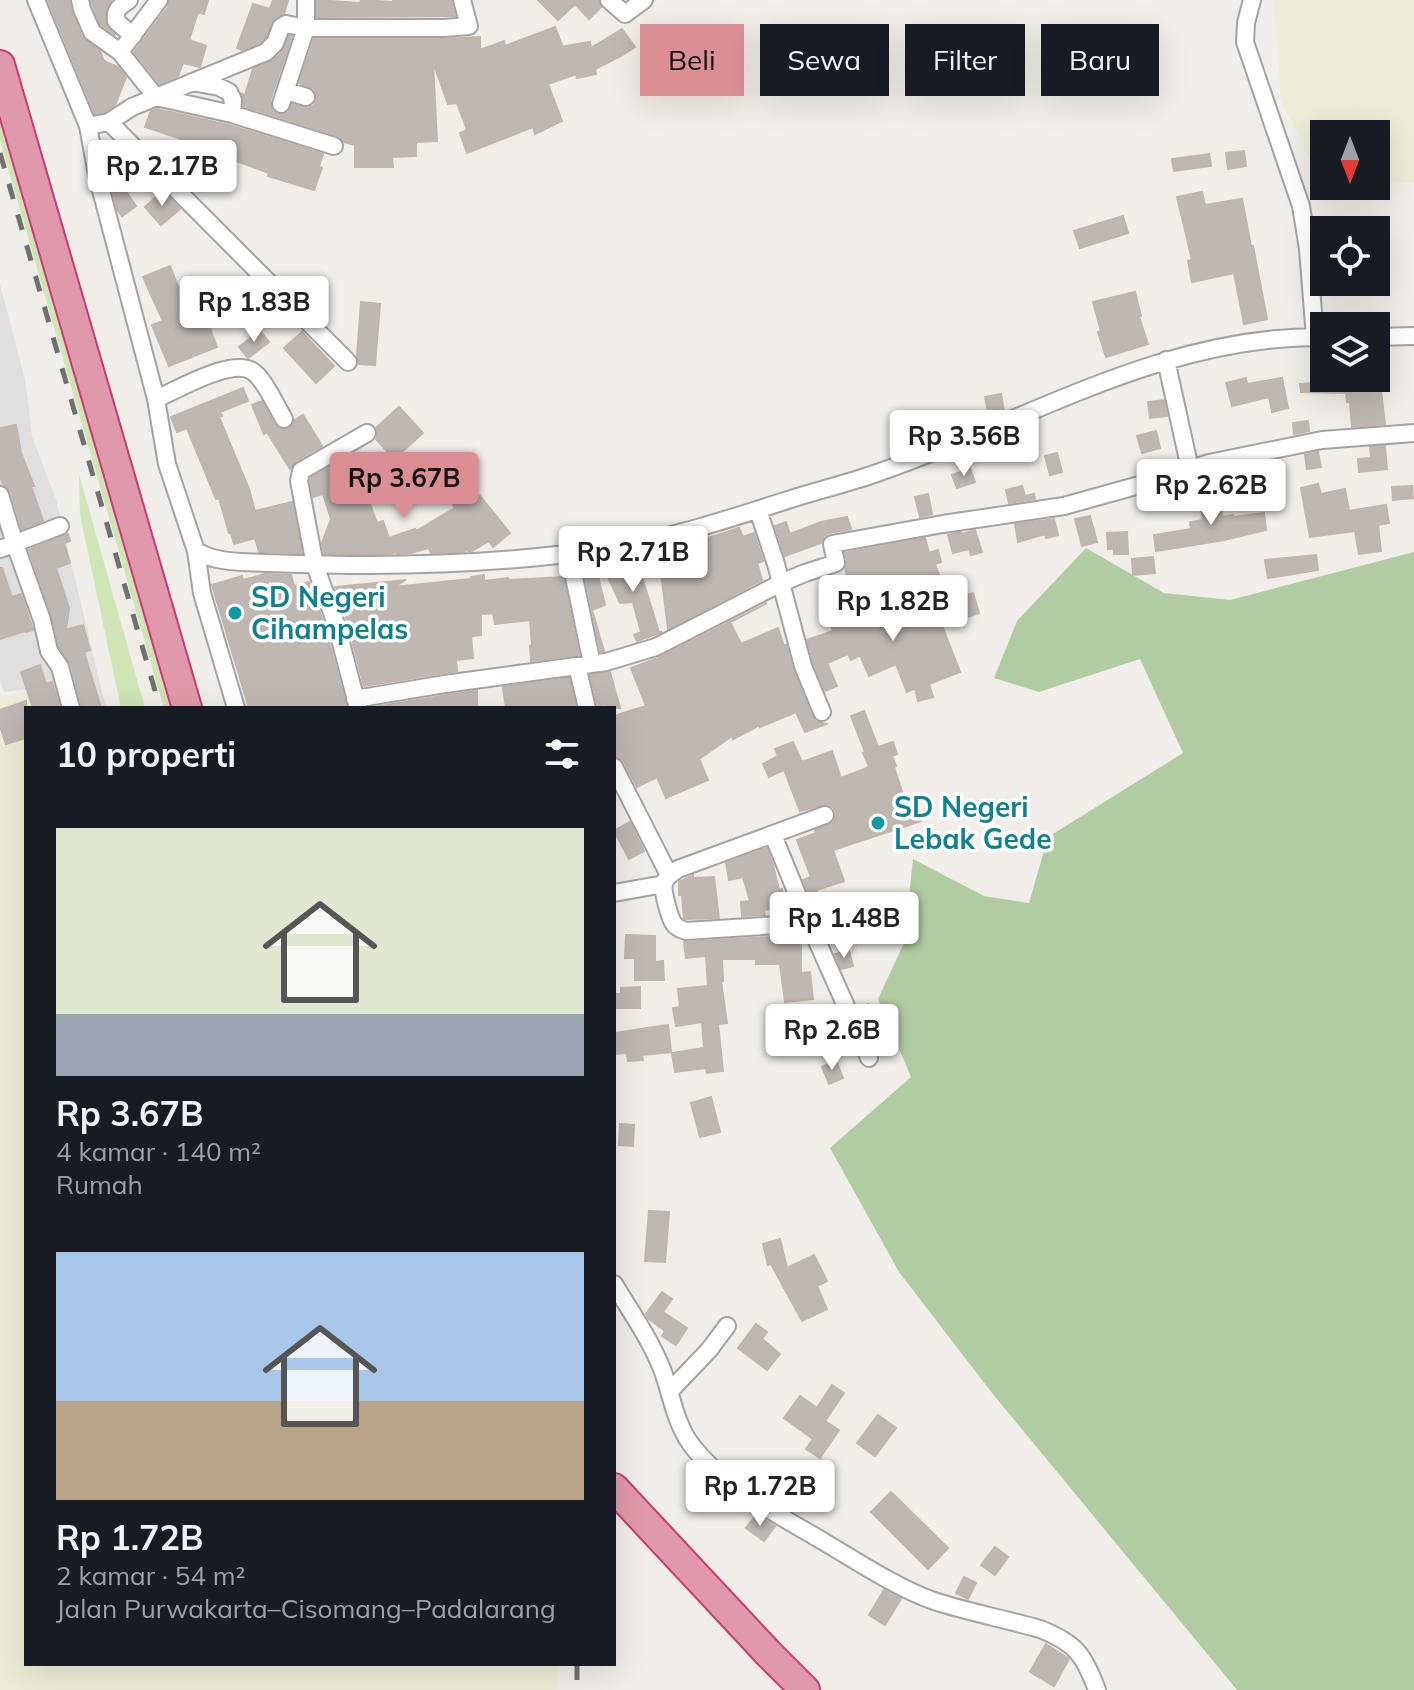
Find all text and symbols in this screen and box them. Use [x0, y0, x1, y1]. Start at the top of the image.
chip: Beli [640, 24, 744, 96]
chip: Sewa [760, 24, 889, 96]
chip: Filter [905, 24, 1025, 96]
chip: Baru [1041, 24, 1159, 96]
north arrow [1310, 120, 1390, 200]
map controls [1310, 120, 1390, 392]
pin: Rp 2.17B [79, 140, 245, 208]
text: Rp 2.17B [106, 149, 218, 182]
button: locate [1310, 216, 1390, 296]
pin: Rp 1.83B [171, 276, 337, 344]
text: Rp 1.83B [198, 285, 310, 318]
button: layers [1310, 312, 1390, 392]
pin: Rp 3.56B [881, 410, 1047, 478]
text: Rp 3.56B [908, 419, 1020, 452]
pin: Rp 3.67B [321, 452, 487, 520]
pin: Rp 2.62B [1128, 459, 1294, 527]
text: Rp 3.67B [348, 461, 460, 494]
text: Rp 2.62B [1155, 468, 1267, 501]
pin: Rp 2.71B [550, 526, 716, 594]
text: Rp 2.71B [577, 535, 689, 568]
pin: Rp 1.82B [810, 575, 976, 643]
place label: SD Negeri Cihampelas [251, 579, 408, 646]
text: Rp 1.82B [837, 584, 949, 617]
marker: SD Negeri Cihampelas [226, 604, 244, 622]
icon: filters [540, 732, 584, 776]
text: 10 properti [56, 733, 236, 776]
place label: SD Negeri Lebak Gede [894, 789, 1052, 856]
marker: SD Negeri Lebak Gede [869, 814, 887, 832]
icon: home [248, 880, 392, 1024]
pin: Rp 1.48B [761, 892, 927, 960]
text: Rp 1.48B [788, 901, 900, 934]
pin: Rp 2.6B [758, 1004, 906, 1072]
text: Rp 2.6B [783, 1013, 881, 1046]
text: Rp 3.67B [56, 1092, 203, 1135]
text: 4 kamar · 140 m² [56, 1135, 261, 1168]
text: Rumah [56, 1168, 143, 1201]
icon: home [248, 1304, 392, 1448]
pin: Rp 1.72B [677, 1460, 843, 1528]
text: Rp 1.72B [704, 1469, 816, 1502]
text: Rp 1.72B [56, 1516, 203, 1559]
text: 2 kamar · 54 m² [56, 1559, 245, 1592]
text: Jalan Purwakarta–Cisomang–Padalarang [56, 1592, 556, 1625]

